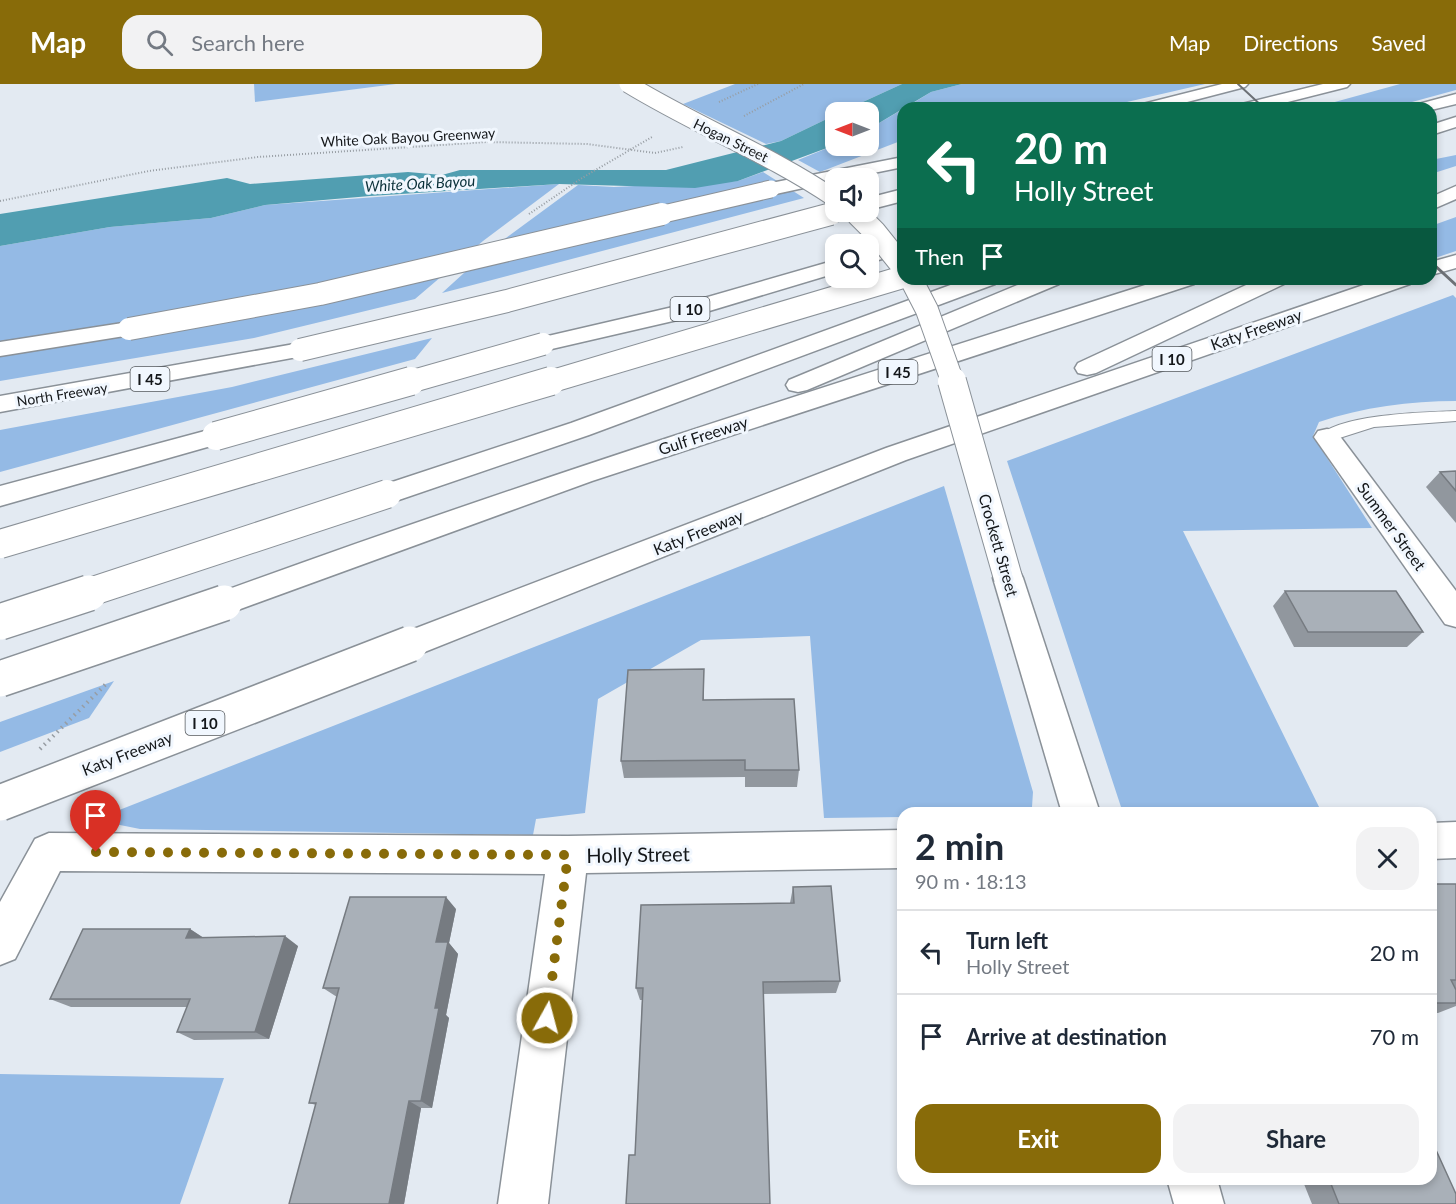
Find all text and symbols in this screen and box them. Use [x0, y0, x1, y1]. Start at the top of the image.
search box [122, 15, 542, 69]
text: Map [30, 25, 86, 59]
icon: search [143, 26, 176, 59]
text: Search here [191, 29, 305, 56]
text: Map [1169, 30, 1210, 55]
text: Directions [1243, 30, 1338, 55]
text: Saved [1371, 30, 1426, 55]
north arrow [825, 102, 879, 156]
map controls [825, 102, 879, 288]
street label: Hogan Street [691, 115, 771, 165]
text: 20 m [1014, 123, 1108, 173]
street label: White Oak Bayou Greenway [320, 124, 496, 150]
icon: left [915, 126, 993, 204]
button: sound [825, 168, 879, 222]
water label: White Oak Bayou [364, 171, 476, 195]
text: Holly Street [1014, 174, 1154, 207]
button: search [825, 234, 879, 288]
icon: arrive [976, 240, 1009, 273]
text: Then [915, 243, 964, 270]
road number: I 10 [670, 297, 710, 321]
street label: Katy Freeway [1208, 304, 1305, 353]
road number: I 10 [1152, 347, 1192, 371]
road number: I 45 [878, 360, 918, 384]
road number: I 45 [130, 367, 170, 391]
street label: North Freeway [15, 378, 109, 410]
street label: Gulf Freeway [656, 411, 751, 458]
street label: Summer Street [1354, 478, 1430, 574]
street label: Crockett Street [975, 491, 1023, 599]
street label: Katy Freeway [650, 505, 746, 559]
road number: I 10 [186, 711, 224, 735]
street label: Katy Freeway [79, 727, 176, 779]
pin [70, 790, 121, 852]
icon: arrive [79, 799, 112, 832]
text: 2 min [915, 824, 1004, 868]
button: close [1356, 827, 1419, 890]
street label: Holly Street [586, 841, 690, 867]
text: 90 m · 18:13 [915, 869, 1027, 893]
text: Turn left [966, 927, 1048, 954]
icon: left [915, 936, 948, 969]
text: 20 m [1370, 939, 1419, 966]
text: Holly Street [966, 954, 1069, 978]
position arrow [515, 986, 579, 1050]
icon: arrive [915, 1020, 948, 1053]
text: Arrive at destination [966, 1023, 1167, 1050]
text: 70 m [1370, 1023, 1419, 1050]
button: Exit [915, 1104, 1161, 1173]
button: Share [1173, 1104, 1419, 1173]

